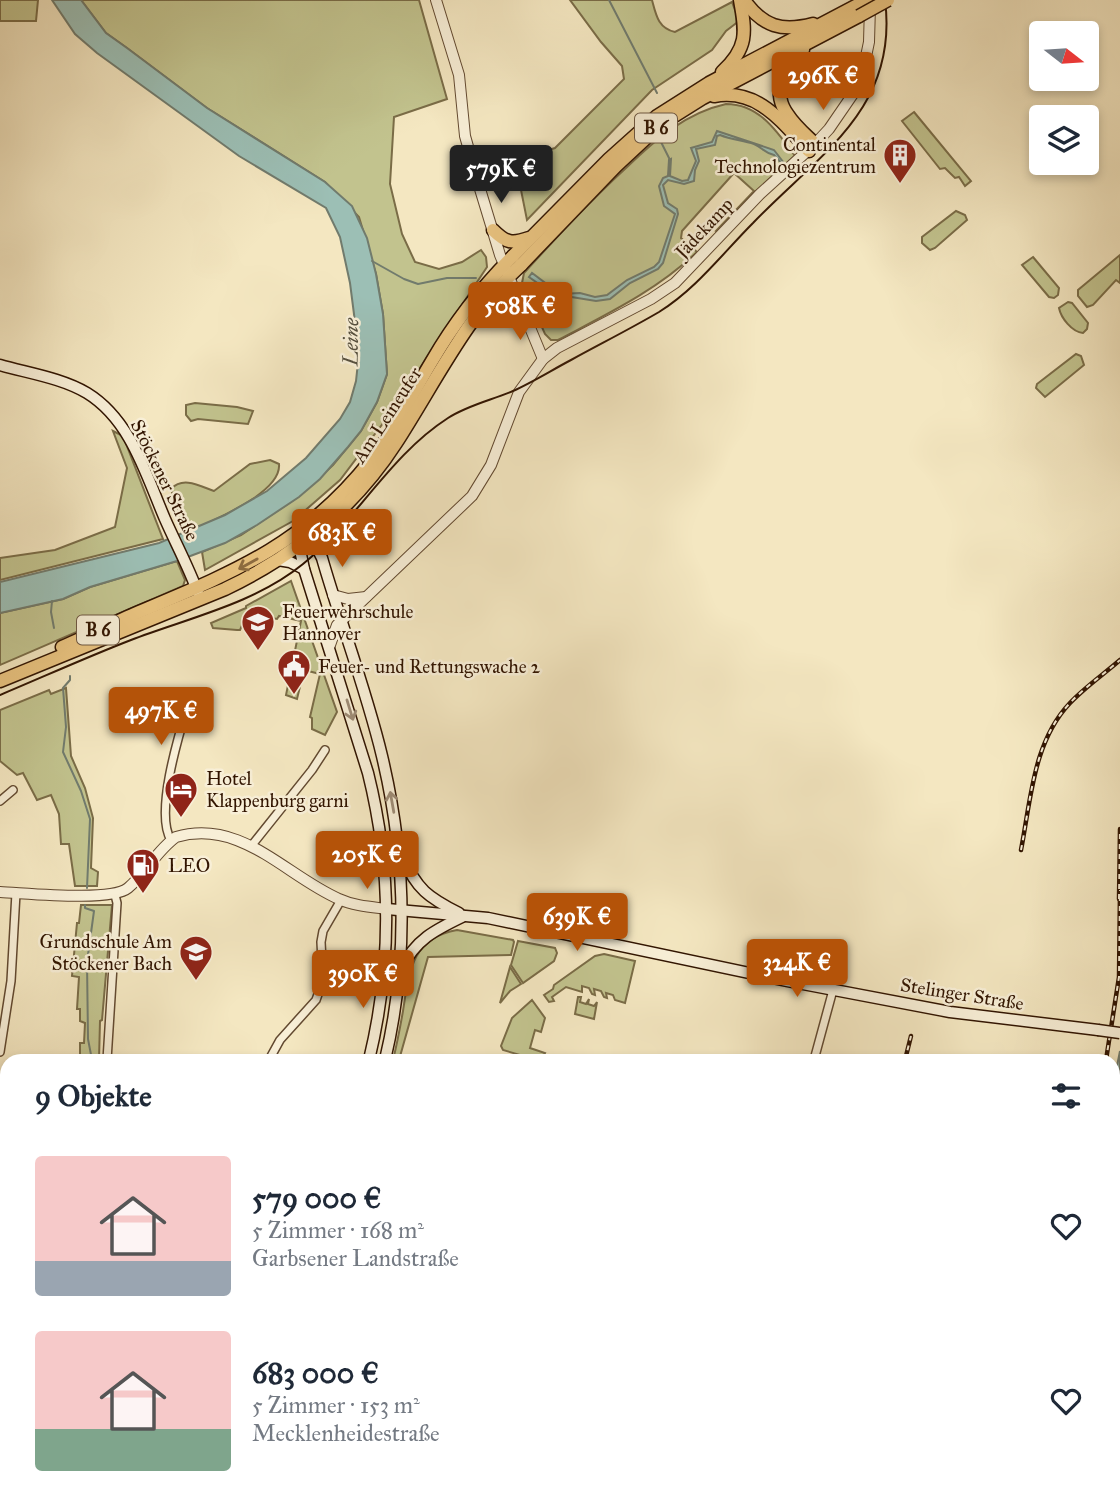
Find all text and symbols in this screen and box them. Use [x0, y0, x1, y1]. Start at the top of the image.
north arrow [1029, 21, 1099, 91]
map controls [1029, 21, 1099, 175]
pin: 296K € [766, 52, 880, 112]
text: 296K € [788, 61, 858, 89]
button: layers [1029, 105, 1099, 175]
road number: B 6 [635, 113, 677, 142]
place label: Continental Technologiezentrum [714, 133, 877, 179]
building icon: Continental Technologiezentrum [881, 136, 919, 185]
pin: 579K € [444, 146, 558, 205]
text: 579K € [466, 154, 536, 182]
street label: Jädekamp [669, 193, 739, 265]
pin: 508K € [463, 282, 577, 342]
text: 508K € [484, 291, 556, 319]
water label: Leine [338, 317, 364, 367]
street label: Am Leineufer [347, 362, 427, 468]
street label: Stöckener Straße [126, 416, 204, 544]
pin: 683K € [285, 510, 399, 569]
text: 683K € [308, 518, 376, 546]
one-way arrow [239, 557, 259, 571]
place label: Feuerwehrschule Hannover [282, 600, 414, 645]
school or university icon: Feuerwehrschule Hannover [239, 603, 277, 652]
road number: B 6 [77, 616, 119, 644]
public building icon: Feuer- und Rettungswache 2 [275, 647, 313, 696]
place label: Feuer- und Rettungswache 2 [318, 655, 541, 679]
pin: 497K € [104, 688, 218, 747]
text: 497K € [125, 696, 197, 724]
one-way arrow [345, 699, 358, 721]
place label: Hotel Klappenburg garni [206, 767, 349, 813]
hotel icon: Hotel Klappenburg garni [162, 770, 200, 819]
one-way arrow [385, 791, 398, 814]
pin: 205K € [310, 832, 424, 891]
text: 205K € [332, 840, 402, 868]
fuel station icon: LEO [124, 846, 162, 895]
place label: LEO [168, 854, 210, 877]
pin: 639K € [520, 894, 634, 953]
text: 639K € [543, 902, 611, 930]
place label: Grundschule Am Stöckener Bach [40, 930, 172, 975]
school or university icon: Grundschule Am Stöckener Bach [177, 933, 215, 982]
pin: 324K € [740, 940, 854, 999]
text: 324K € [763, 948, 831, 976]
pin: 390K € [306, 950, 420, 1010]
text: 390K € [328, 959, 398, 987]
street label: Stelinger Straße [898, 973, 1025, 1016]
icon: filters [1047, 1077, 1085, 1115]
text: 9 Objekte [35, 1078, 152, 1114]
text: 579 000 € [252, 1180, 382, 1216]
icon: home [91, 1184, 175, 1268]
icon: heart [1047, 1207, 1085, 1245]
text: 5 Zimmer · 168 m² [252, 1216, 424, 1244]
text: Garbsener Landstraße [252, 1244, 459, 1272]
text: 683 000 € [252, 1355, 379, 1391]
icon: home [91, 1359, 175, 1443]
icon: heart [1047, 1382, 1085, 1420]
text: 5 Zimmer · 153 m² [252, 1391, 420, 1419]
text: Mecklenheidestraße [252, 1419, 440, 1447]

